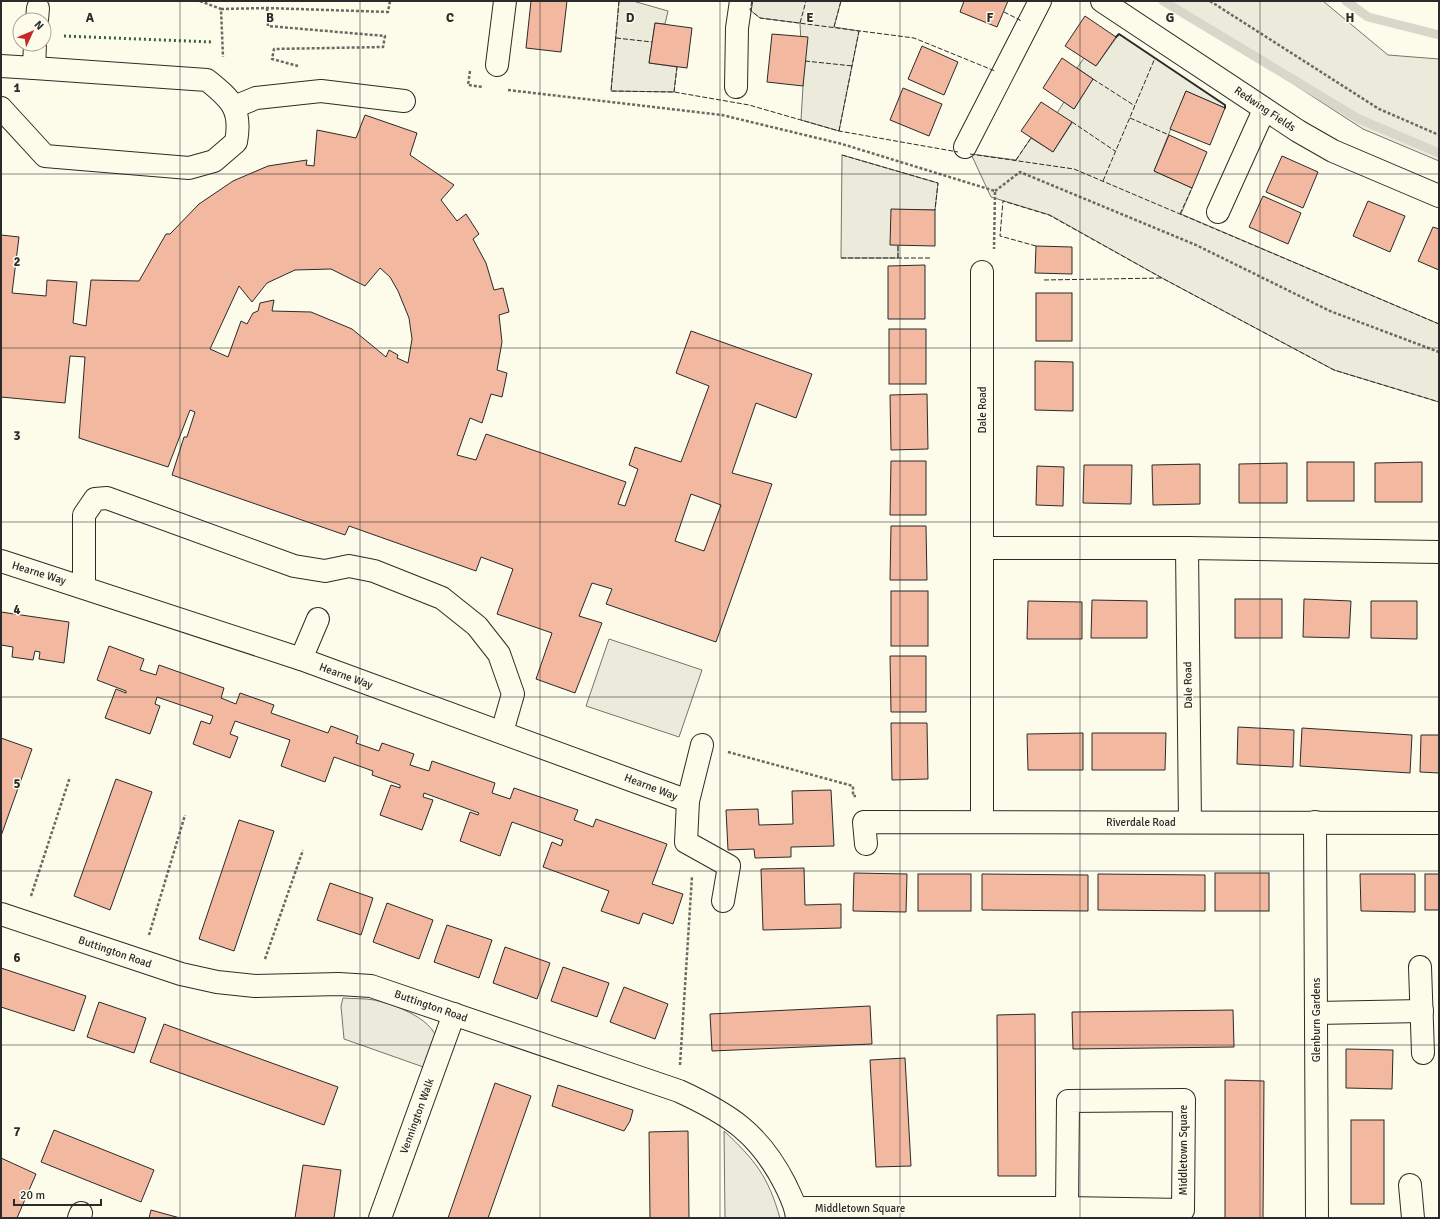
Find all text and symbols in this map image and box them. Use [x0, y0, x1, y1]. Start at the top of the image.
text: A [86, 10, 95, 26]
text: B [266, 10, 274, 26]
text: C [446, 10, 454, 26]
text: D [626, 10, 635, 26]
text: E [806, 10, 814, 26]
text: F [987, 10, 994, 26]
text: G [1166, 10, 1174, 26]
text: H [1346, 10, 1354, 26]
north arrow [12, 12, 52, 52]
text: N [31, 18, 46, 33]
text: 1 [13, 80, 21, 96]
street label: Redwing Fields [1232, 84, 1298, 134]
text: 2 [13, 254, 21, 270]
street label: Dale Road [976, 386, 989, 434]
text: 3 [13, 428, 21, 444]
street label: Hearne Way [10, 559, 68, 588]
text: 4 [13, 602, 21, 618]
street label: Hearne Way [317, 660, 375, 692]
street label: Dale Road [1181, 661, 1195, 709]
street label: Hearne Way [623, 771, 680, 803]
text: 5 [13, 776, 21, 792]
street label: Riverdale Road [1106, 816, 1176, 829]
street label: Buttington Road [77, 933, 154, 971]
text: 6 [13, 950, 21, 966]
street label: Glenburn Gardens [1310, 977, 1323, 1062]
street label: Buttington Road [393, 987, 470, 1025]
street label: Vennington Walk [397, 1076, 437, 1155]
street label: Middletown Square [1177, 1105, 1190, 1195]
text: 7 [13, 1124, 21, 1140]
scale bar [14, 1181, 101, 1207]
text: 20 m [20, 1188, 45, 1203]
street label: Middletown Square [815, 1202, 905, 1215]

